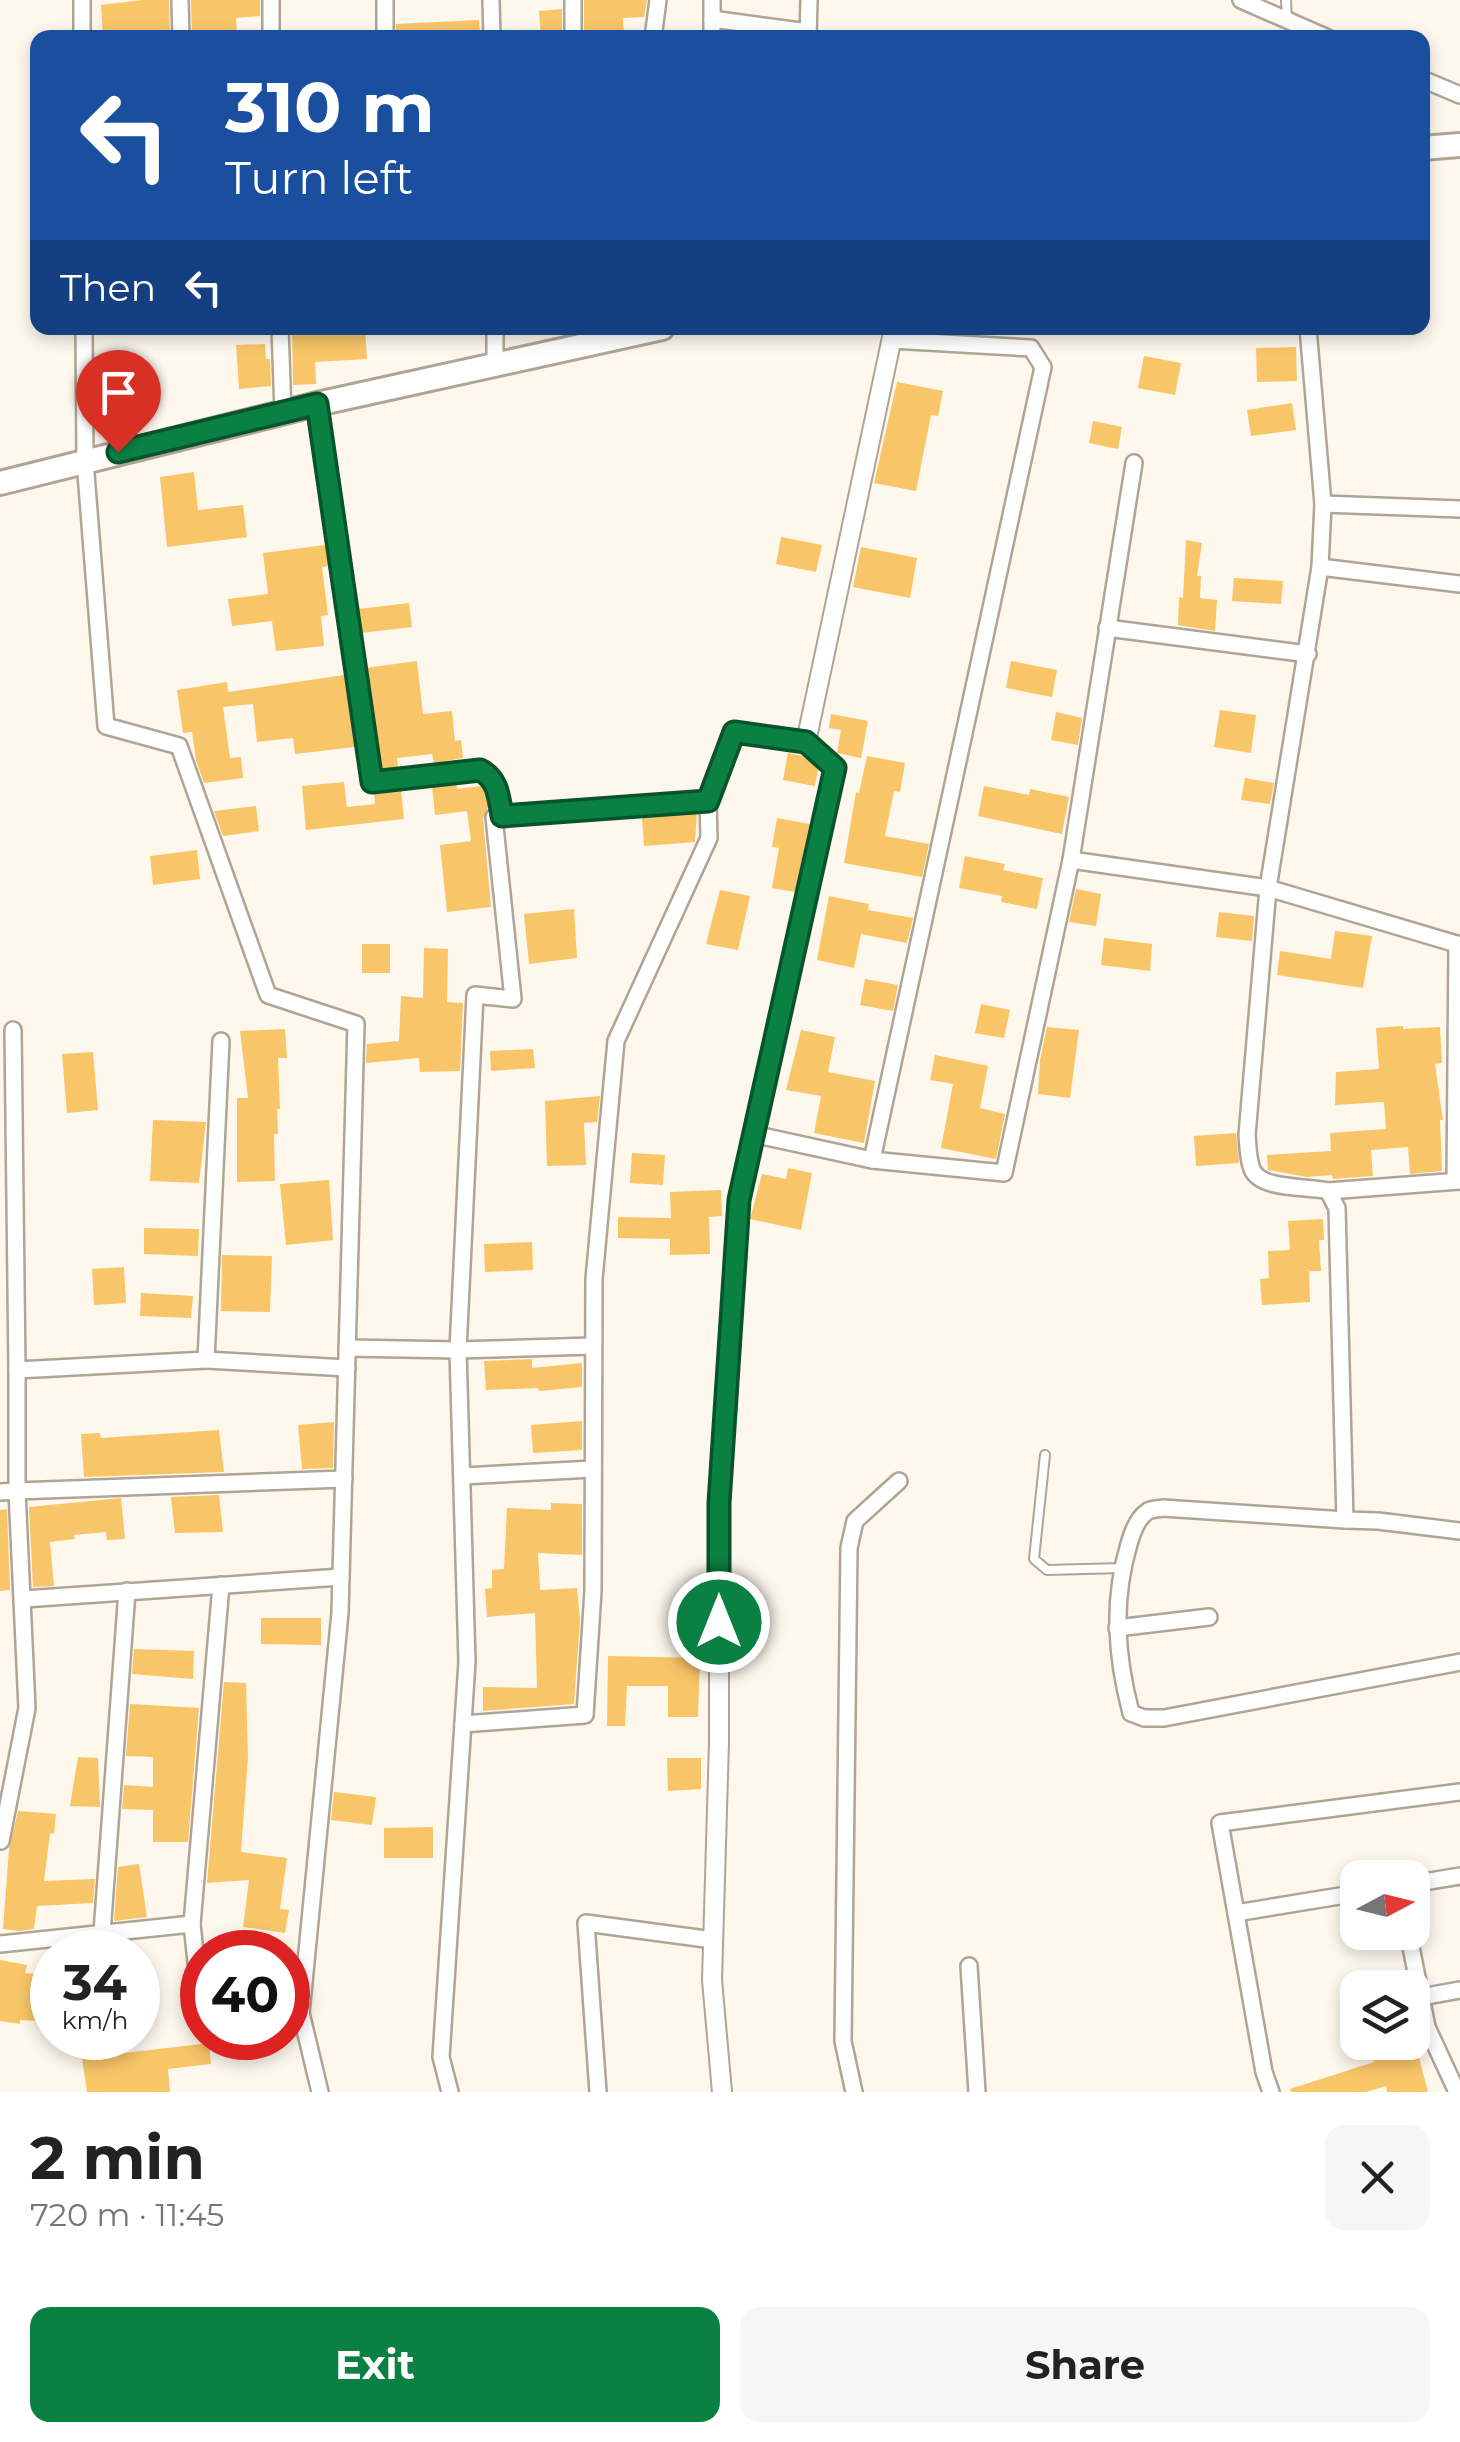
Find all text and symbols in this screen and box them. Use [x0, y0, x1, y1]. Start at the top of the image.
text: 310 m [225, 64, 435, 150]
icon: left [60, 70, 190, 200]
text: Turn left [225, 150, 413, 205]
icon: left [176, 260, 231, 315]
text: Then [60, 264, 156, 311]
pin [76, 350, 161, 453]
icon: arrive [91, 365, 146, 420]
position arrow [667, 1570, 771, 1674]
north arrow [1340, 1860, 1430, 1950]
map controls [1340, 1860, 1430, 2060]
speed limit sign: 40 [180, 1930, 310, 2060]
text: 34 [63, 1952, 127, 2013]
button: layers [1340, 1970, 1430, 2060]
text: km/h [62, 2005, 128, 2035]
text: 2 min [30, 2121, 205, 2194]
button: close [1325, 2125, 1430, 2230]
text: 720 m · 11:45 [30, 2195, 224, 2234]
button: Exit [30, 2307, 720, 2422]
button: Share [740, 2307, 1430, 2422]

